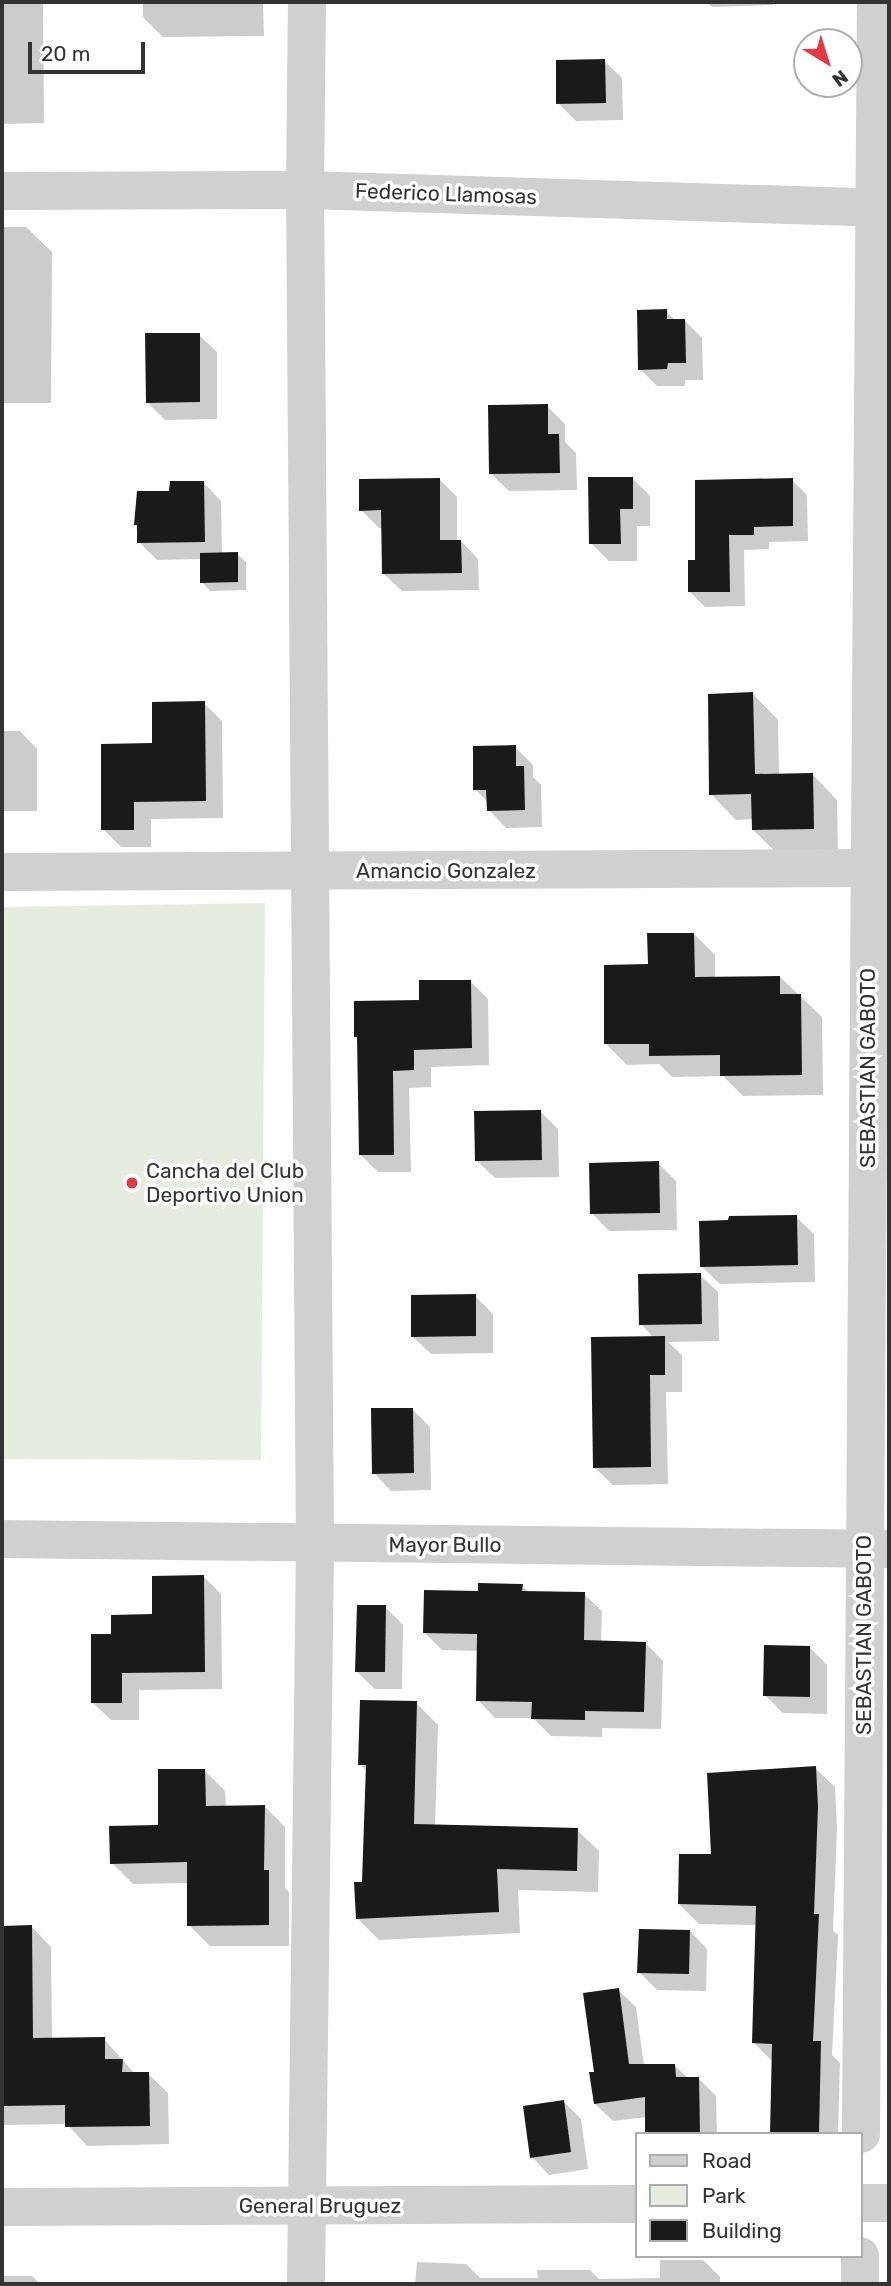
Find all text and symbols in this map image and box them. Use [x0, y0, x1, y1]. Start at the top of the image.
scale bar [32, 28, 149, 72]
north arrow [793, 28, 863, 98]
text: 20 m [41, 41, 90, 66]
text: N [828, 65, 852, 92]
street label: Federico Llamosas [355, 178, 537, 210]
street label: Amancio Gonzalez [356, 858, 536, 884]
street label: SEBASTIAN GABOTO [855, 968, 881, 1168]
place label: Cancha del Club Deportivo Union [146, 1158, 304, 1208]
marker: Cancha del Club Deportivo Union [124, 1175, 140, 1191]
street label: Mayor Bullo [388, 1532, 502, 1558]
street label: SEBASTIAN GABOTO [851, 1535, 877, 1735]
legend [636, 2132, 863, 2258]
text: Road [702, 2148, 752, 2173]
text: Park [702, 2183, 746, 2208]
street label: General Bruguez [239, 2193, 401, 2219]
text: Building [702, 2218, 782, 2243]

